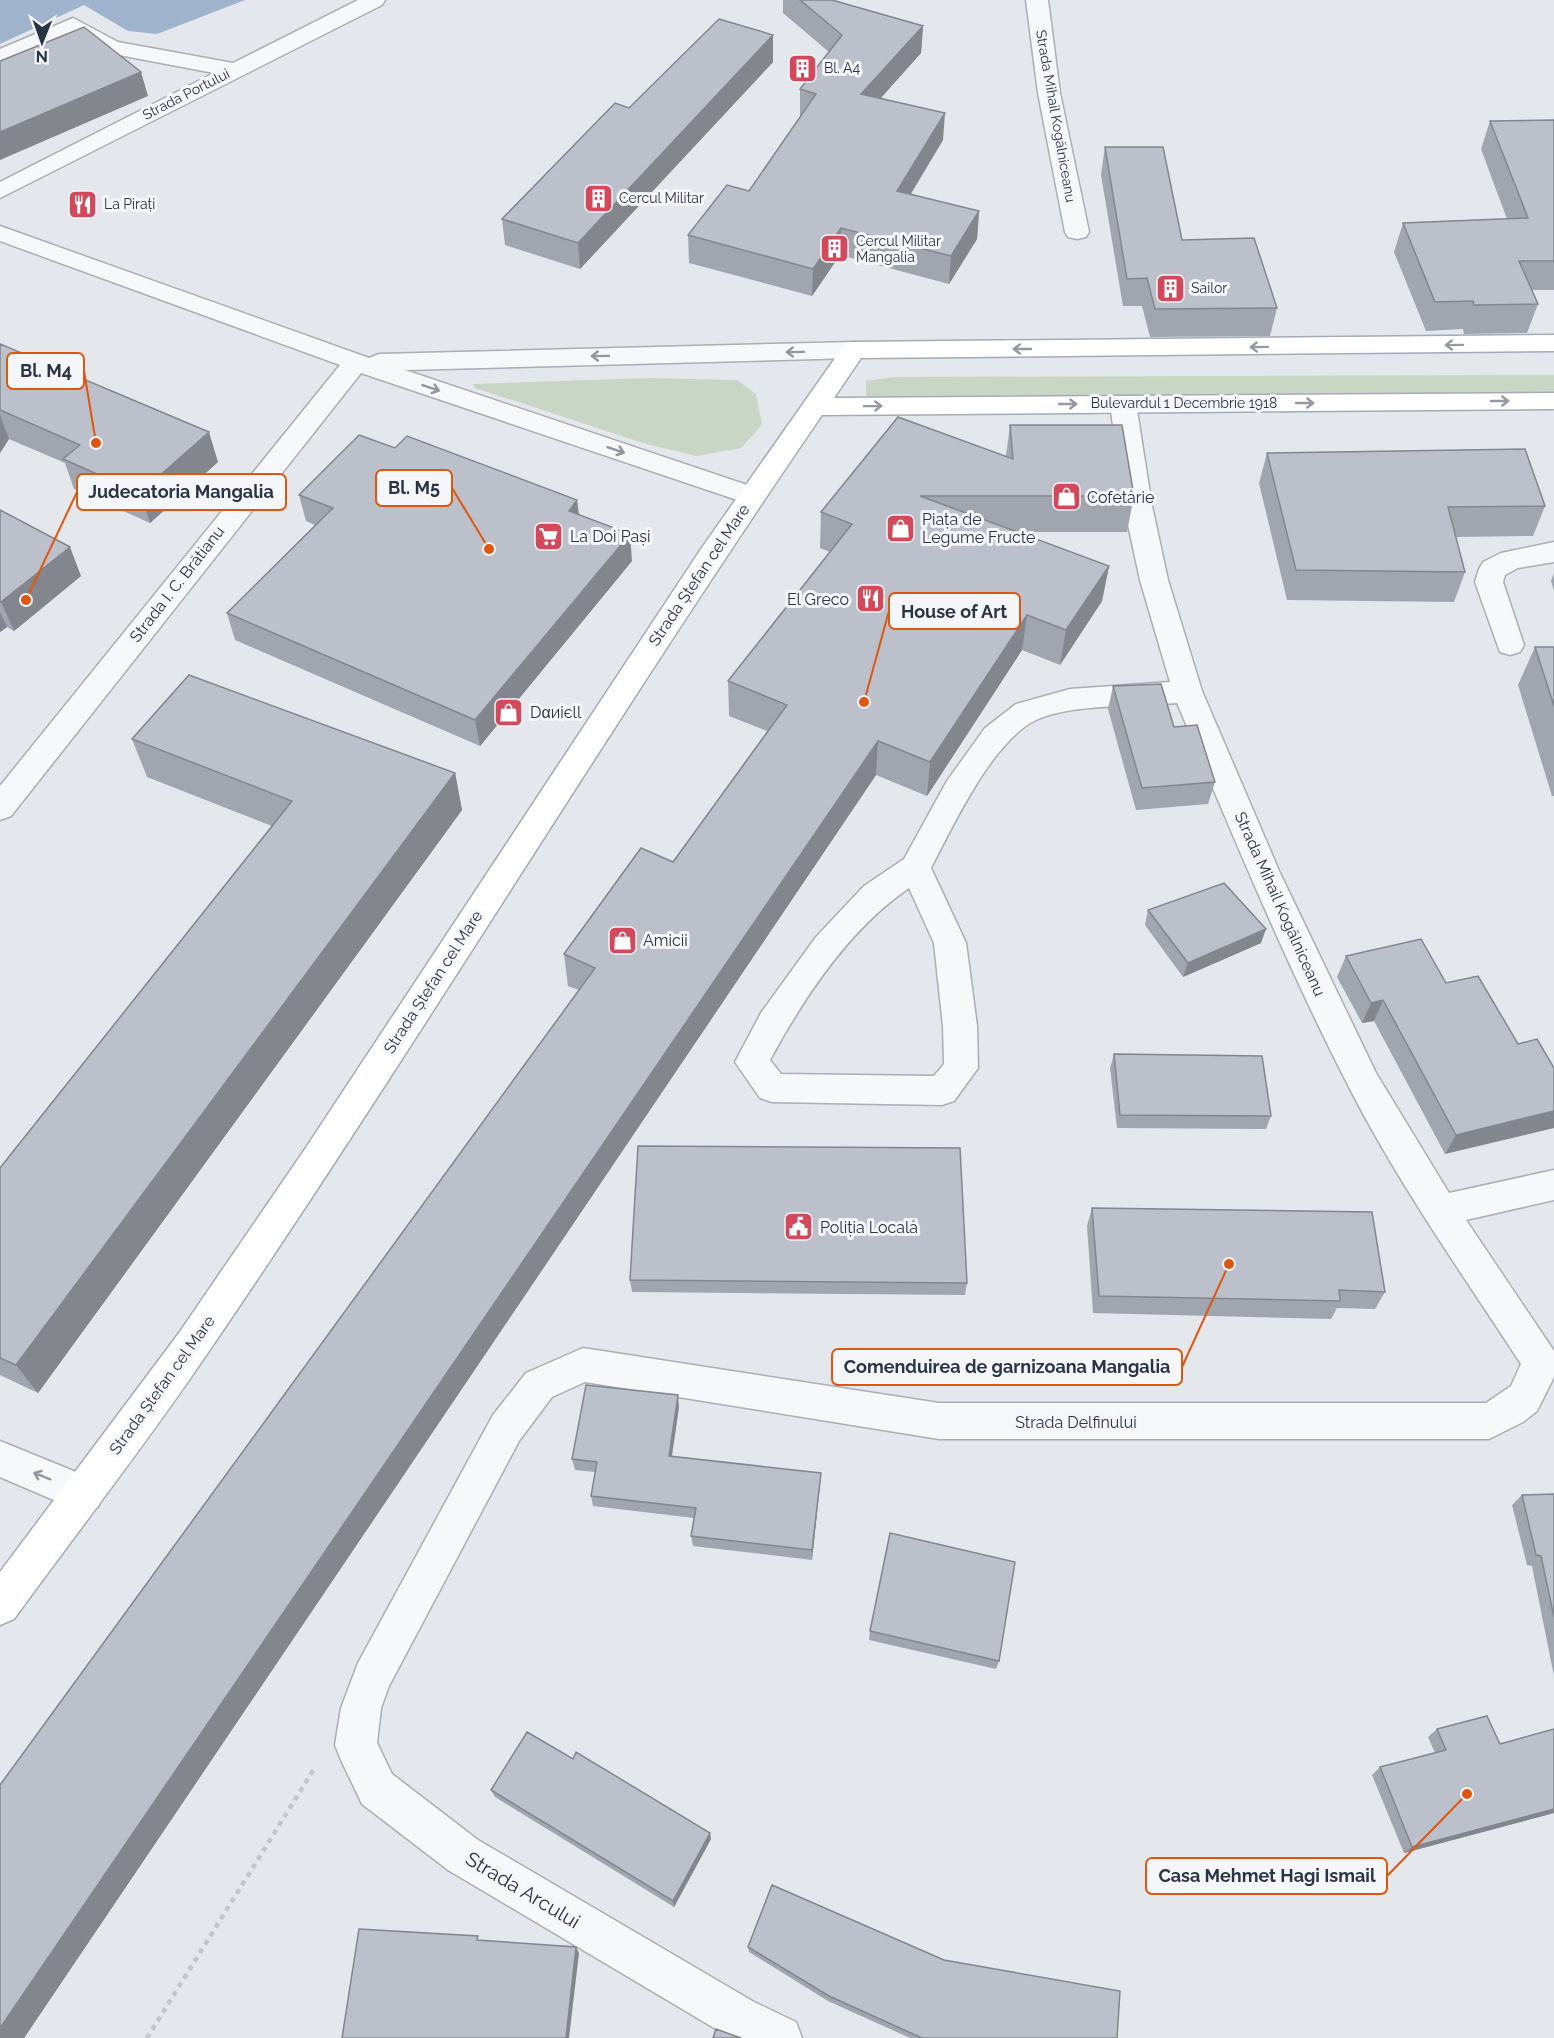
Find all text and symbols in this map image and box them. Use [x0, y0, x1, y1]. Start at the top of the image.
north arrow [12, 12, 72, 72]
street label: Strada Mihail Kogălniceanu [1033, 29, 1079, 203]
text: N [35, 47, 48, 66]
building icon: Bl. A4 [787, 52, 819, 84]
place label: Bl. A4 [824, 60, 860, 76]
street label: Strada Portului [140, 65, 232, 123]
building icon: Cercul Militar [582, 182, 614, 214]
restaurant icon: La Pirați [67, 188, 99, 220]
place label: Cercul Militar [619, 190, 704, 206]
place label: La Pirați [104, 196, 155, 212]
building icon: Cercul Militar Mangalia [819, 233, 851, 265]
place label: Cercul Militar Mangalia [856, 233, 941, 265]
building icon: Sailor [1154, 272, 1186, 304]
place label: Sailor [1191, 280, 1227, 296]
one-way arrow [1444, 339, 1464, 350]
one-way arrow [1249, 341, 1269, 353]
one-way arrow [1012, 343, 1032, 355]
one-way arrow [786, 346, 806, 357]
one-way arrow [591, 351, 611, 362]
callout: Bl. M4 [7, 353, 84, 389]
text: Bl. M4 [20, 360, 72, 381]
one-way arrow [421, 383, 440, 394]
street label: Bulevardul 1 Decembrie 1918 [1091, 395, 1277, 411]
one-way arrow [1489, 395, 1509, 407]
one-way arrow [1294, 397, 1314, 409]
one-way arrow [1057, 398, 1077, 410]
one-way arrow [862, 400, 882, 412]
one-way arrow [606, 445, 625, 456]
callout: Bl. M5 [376, 470, 452, 506]
callout: Judecatoria Mangalia [77, 474, 286, 510]
text: Bl. M5 [388, 477, 440, 498]
text: Judecatoria Mangalia [88, 481, 274, 502]
shop icon: Cofetărie [1050, 481, 1082, 513]
place label: Cofetărie [1087, 488, 1154, 507]
street label: Strada Ștefan cel Mare [644, 500, 754, 650]
place label: Piața de Legume Fructe [922, 510, 1035, 547]
shop icon: Piața de Legume Fructe [885, 512, 917, 544]
supermarket icon: La Doi Pași [533, 520, 565, 552]
street label: Strada I. C. Brătianu [126, 522, 228, 646]
place label: La Doi Pași [570, 527, 650, 546]
restaurant icon: El Greco [854, 583, 886, 615]
place label: El Greco [787, 590, 849, 609]
callout: House of Art [889, 593, 1020, 629]
text: House of Art [901, 601, 1007, 622]
shop icon: Dαиiєll [493, 696, 525, 728]
place label: Dαиiєll [530, 703, 582, 722]
street label: Strada Mihail Kogălniceanu [1231, 809, 1329, 999]
street label: Strada Ștefan cel Mare [380, 907, 486, 1057]
shop icon: Amicii [606, 924, 638, 956]
place label: Amicii [643, 931, 688, 950]
public building icon: Poliția Locală [783, 1211, 815, 1243]
place label: Poliția Locală [820, 1218, 918, 1237]
street label: Strada Ștefan cel Mare [105, 1312, 219, 1458]
callout: Comenduirea de garnizoana Mangalia [832, 1349, 1182, 1385]
text: Comenduirea de garnizoana Mangalia [844, 1356, 1170, 1377]
street label: Strada Delfinului [1015, 1413, 1137, 1432]
one-way arrow [33, 1470, 52, 1481]
street label: Strada Arcului [461, 1846, 585, 1934]
callout: Casa Mehmet Hagi Ismail [1146, 1858, 1387, 1894]
text: Casa Mehmet Hagi Ismail [1158, 1865, 1376, 1886]

